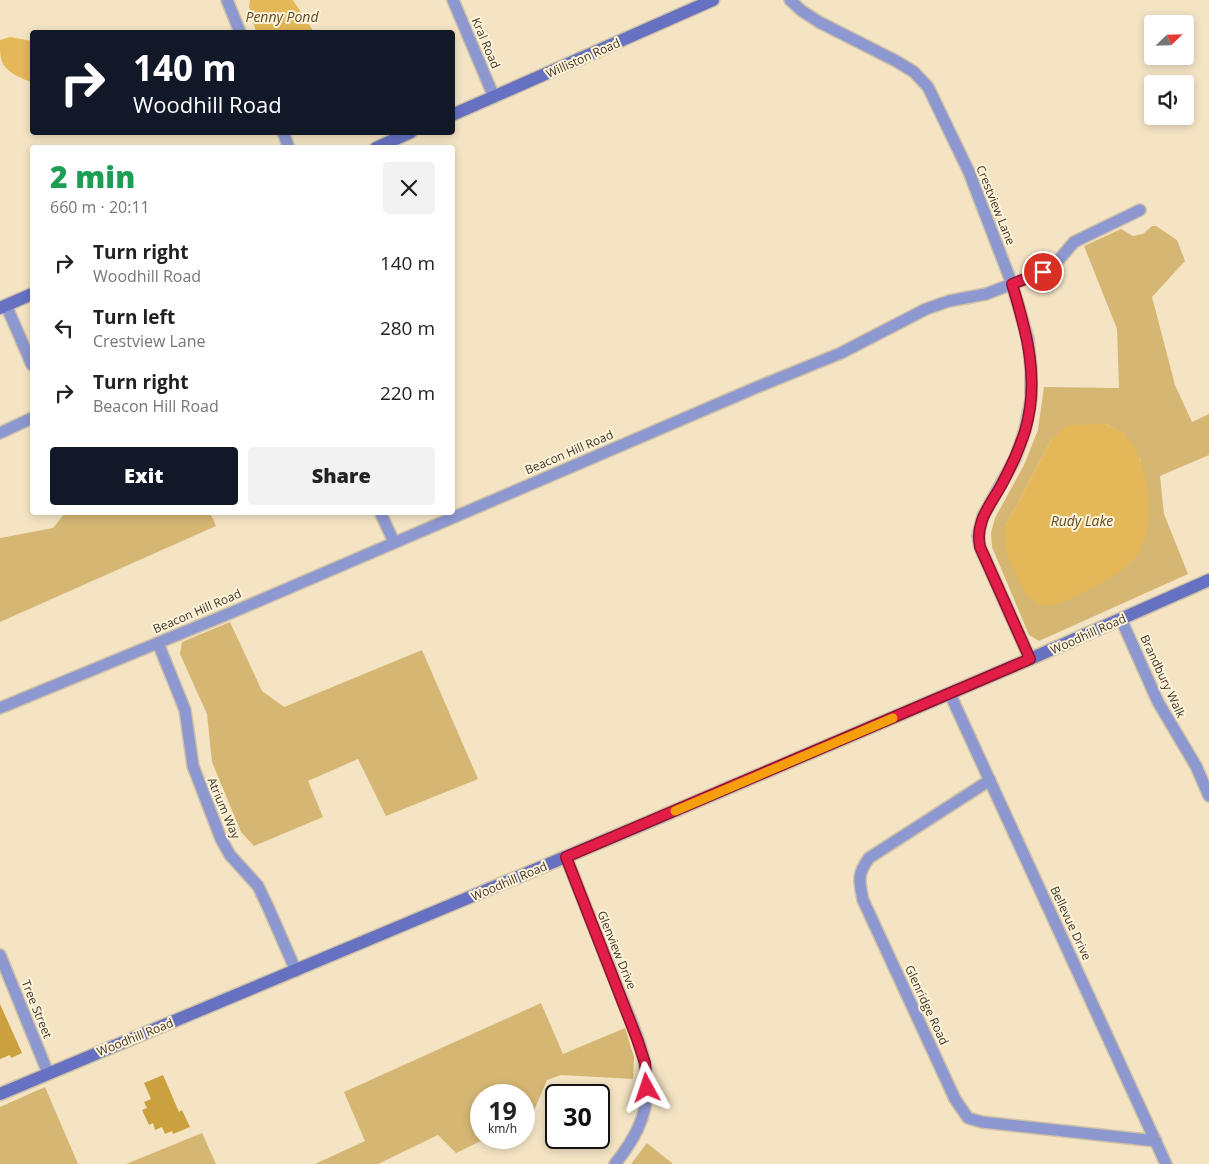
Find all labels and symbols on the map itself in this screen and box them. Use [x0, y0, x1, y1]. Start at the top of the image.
water label: Penny Pond [245, 7, 319, 26]
street label: Kral Road [468, 15, 504, 71]
north arrow [1144, 15, 1194, 65]
street label: Williston Road [543, 34, 623, 82]
street label: Crestview Lane [972, 163, 1020, 248]
pin [1022, 251, 1064, 293]
street label: Beacon Hill Road [522, 426, 616, 478]
water label: Rudy Lake [1051, 511, 1113, 530]
street label: Beacon Hill Road [150, 585, 244, 637]
street label: Woodhill Road [1048, 610, 1128, 658]
street label: Brandbury Walk [1136, 632, 1190, 721]
street label: Atrium Way [203, 775, 245, 842]
street label: Woodhill Road [468, 857, 550, 905]
street label: Bellevue Drive [1046, 883, 1096, 963]
street label: Glenview Drive [593, 908, 641, 992]
street label: Glenridge Road [901, 962, 953, 1048]
street label: Tree Street [18, 977, 56, 1041]
street label: Woodhill Road [94, 1014, 176, 1060]
position arrow [620, 1061, 672, 1113]
speed limit sign: 30 [545, 1084, 610, 1149]

